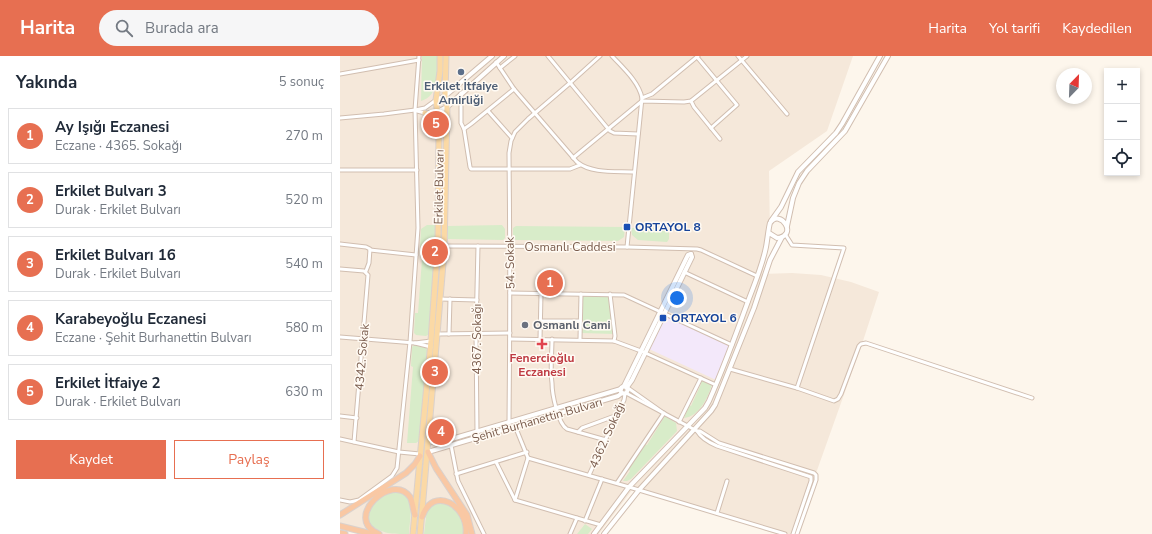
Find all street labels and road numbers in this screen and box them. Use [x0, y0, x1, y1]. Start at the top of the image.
street label: Erkilet Bulvarı [430, 149, 448, 225]
street label: 54. Sokak [502, 236, 518, 289]
street label: Osmanlı Caddesi [524, 239, 616, 255]
street label: 4367. Sokağı [469, 304, 485, 374]
street label: 4342. Sokak [351, 322, 373, 391]
street label: Şehit Burhanettin Bulvarı [470, 394, 604, 446]
street label: 4362. Sokağı [585, 399, 629, 471]

